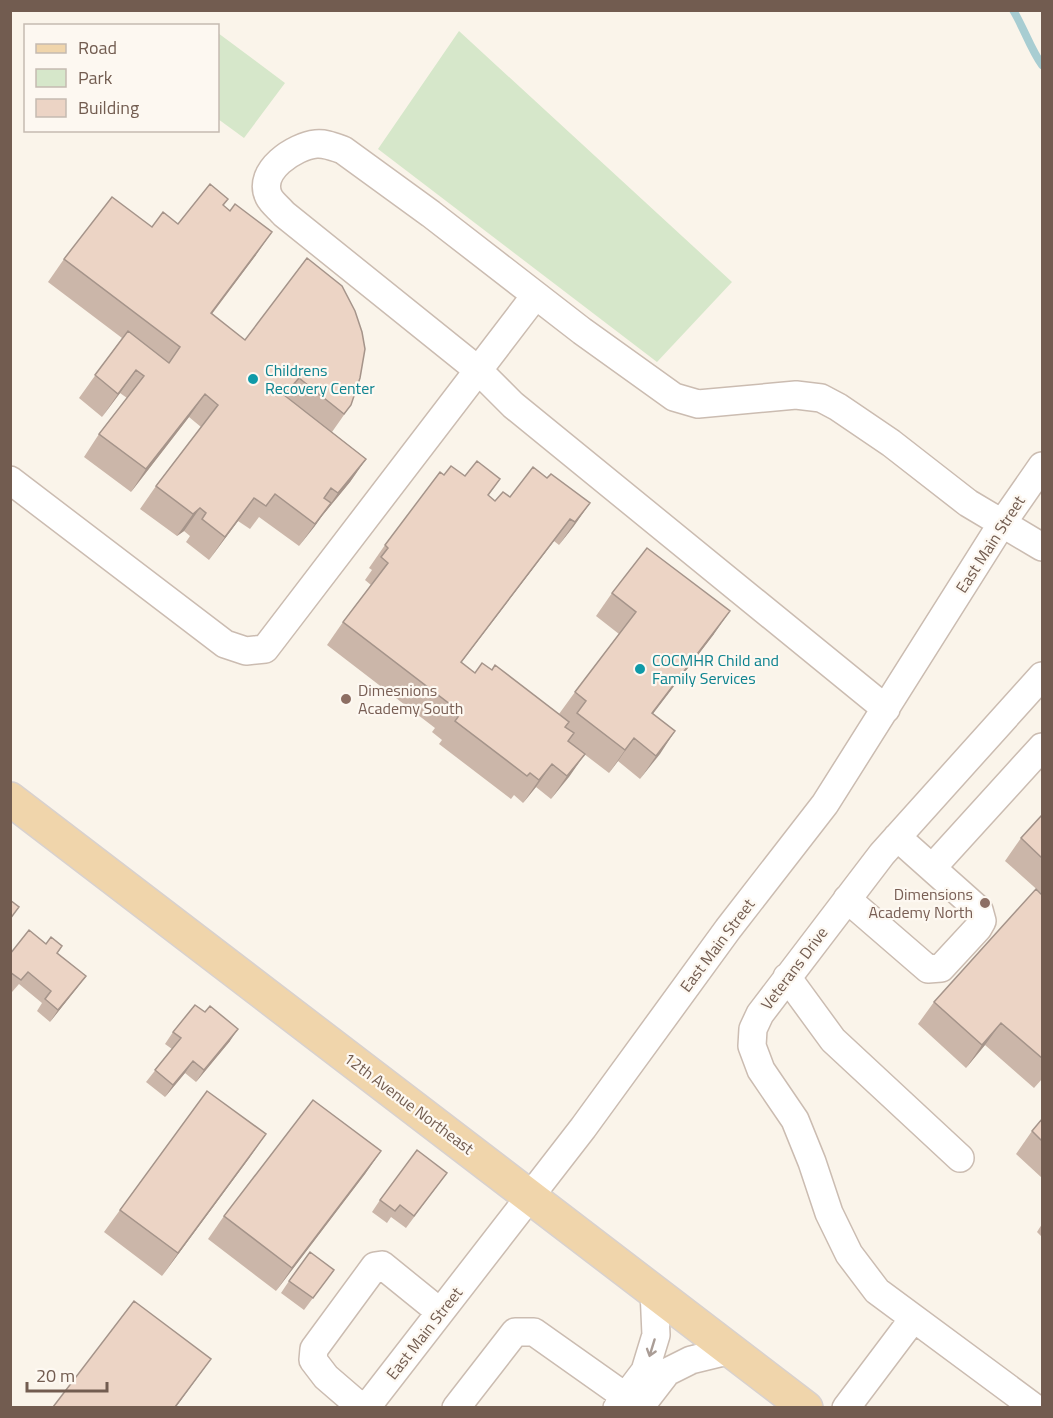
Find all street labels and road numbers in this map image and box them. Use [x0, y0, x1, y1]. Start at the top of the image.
street label: East Main Street [949, 490, 1031, 597]
street label: East Main Street [674, 893, 760, 997]
street label: Veterans Drive [755, 921, 833, 1015]
street label: 12th Avenue Northeast [339, 1046, 479, 1160]
street label: East Main Street [380, 1281, 468, 1384]

